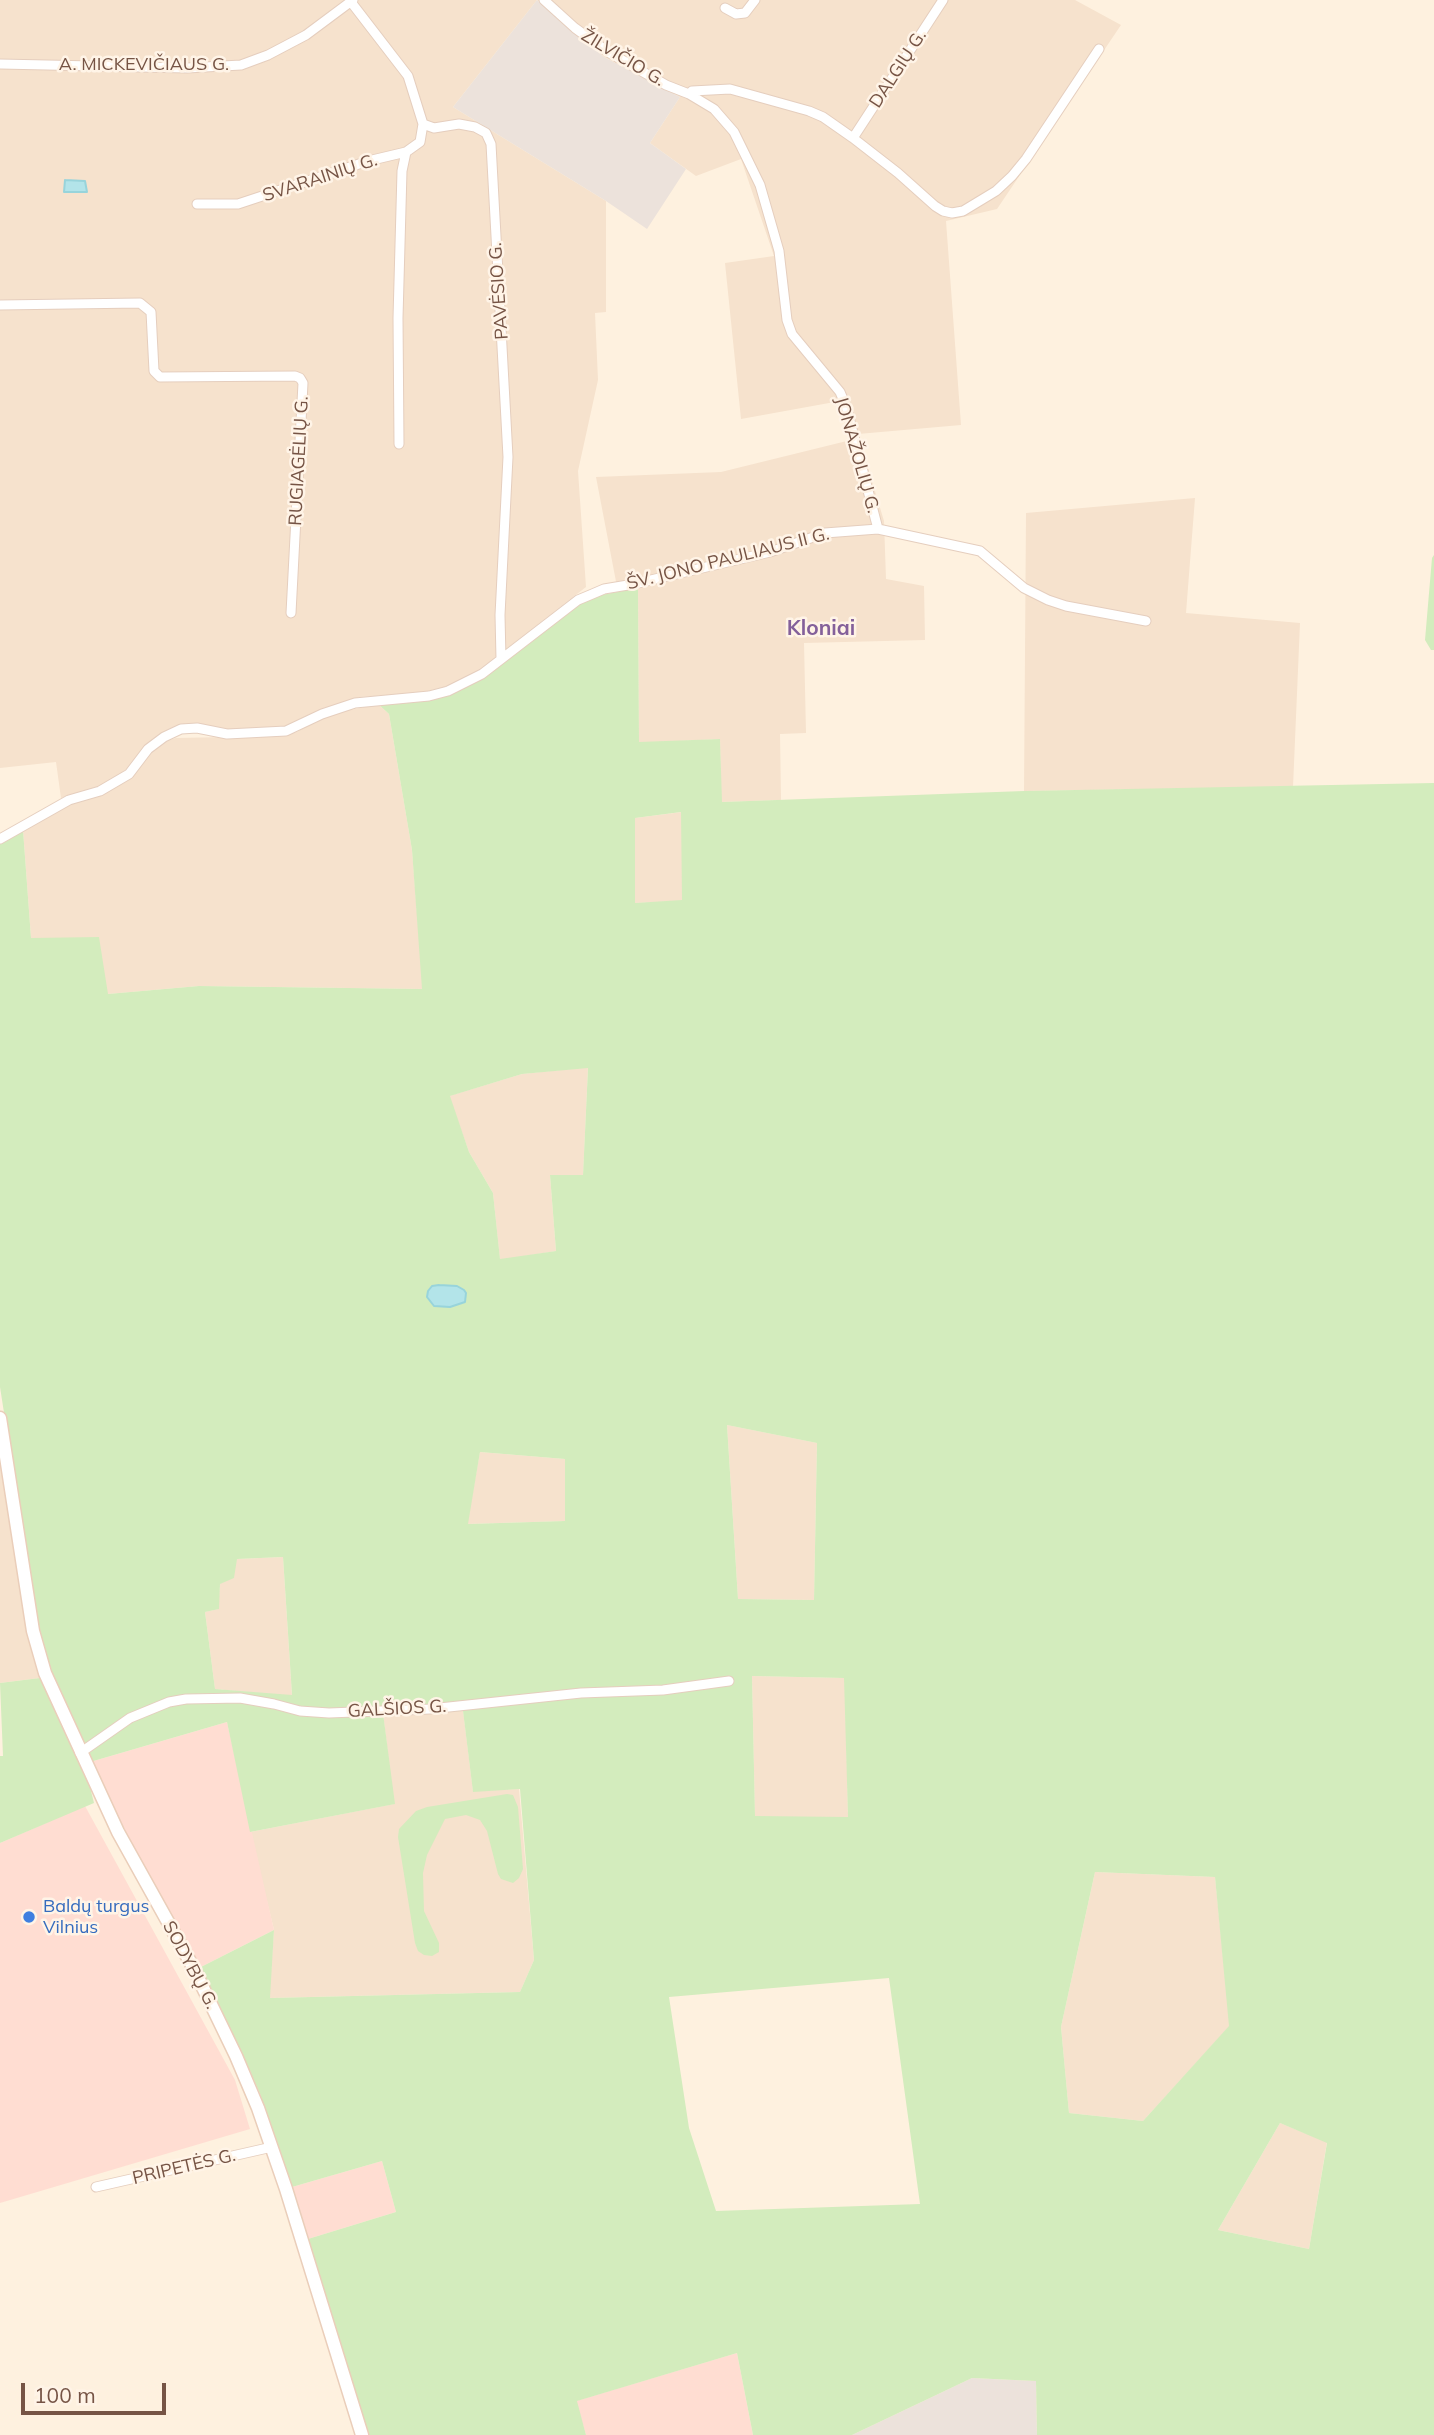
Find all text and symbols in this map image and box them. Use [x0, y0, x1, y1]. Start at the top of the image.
street label: ŽILVIČIO G. [577, 25, 669, 91]
street label: DALGIŲ G. [865, 26, 931, 112]
street label: A. MICKEVIČIAUS G. [59, 54, 229, 76]
street label: SVARAINIŲ G. [260, 149, 380, 207]
street label: PAVĖSIO G. [485, 242, 513, 340]
street label: JONAŽOLIŲ G. [830, 394, 884, 516]
street label: RUGIAGĖLIŲ G. [285, 396, 313, 526]
street label: ŠV. JONO PAULIAUS II G. [625, 523, 831, 595]
district label: Kloniai [787, 616, 855, 642]
street label: GALŠIOS G. [347, 1696, 447, 1722]
place label: Baldų turgus Vilnius [43, 1896, 149, 1938]
marker: Baldų turgus Vilnius [21, 1909, 37, 1925]
street label: SODYBŲ G. [158, 1917, 222, 2013]
street label: PRIPETĖS G. [130, 2145, 238, 2189]
scale bar [24, 2368, 170, 2412]
text: 100 m [34, 2382, 96, 2408]

